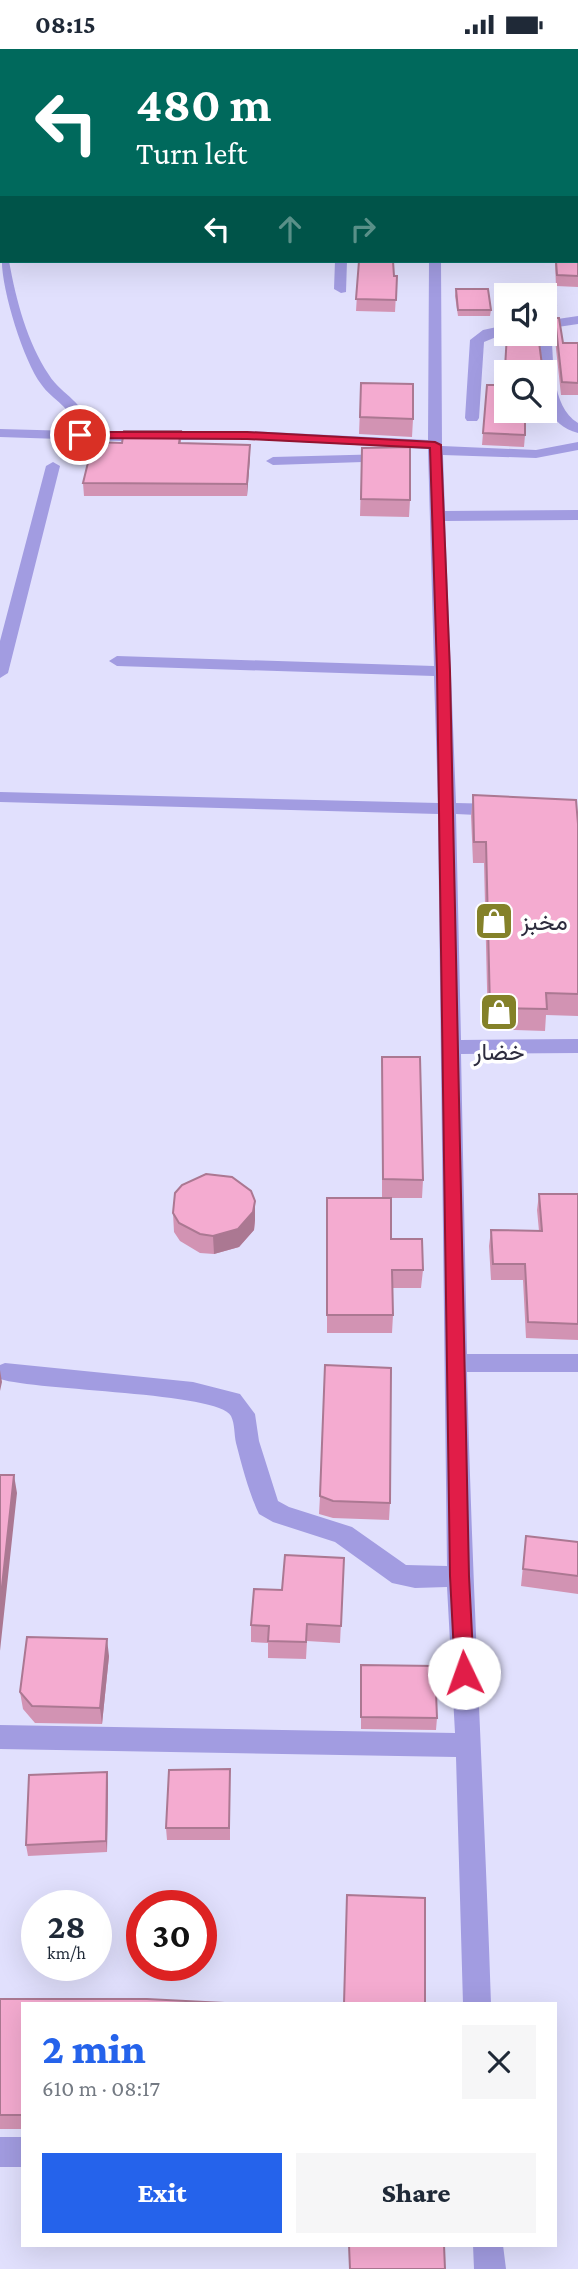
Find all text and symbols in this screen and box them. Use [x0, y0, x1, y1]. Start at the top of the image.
text: 08:15 [35, 10, 96, 39]
icon: left [21, 77, 112, 168]
text: 480 m [136, 77, 272, 132]
text: Turn left [136, 135, 247, 171]
icon: left [198, 210, 236, 248]
icon: ahead [271, 210, 309, 248]
icon: right [344, 210, 382, 248]
map controls [494, 283, 557, 423]
button: sound [494, 283, 557, 346]
button: search [494, 360, 557, 423]
pin [50, 405, 110, 465]
icon: arrive [61, 416, 99, 454]
shop icon: مخبز [473, 900, 515, 942]
place label: مخبز [520, 908, 568, 937]
shop icon: خضار [478, 991, 520, 1033]
place label: خضار [472, 1038, 525, 1067]
position arrow [427, 1636, 501, 1710]
speed limit sign: 30 [126, 1890, 217, 1981]
text: 28 [47, 1907, 86, 1946]
text: km/h [47, 1943, 86, 1963]
text: 2 min [42, 2025, 146, 2072]
button: close [462, 2025, 536, 2099]
text: 610 m · 08:17 [42, 2075, 160, 2101]
button: Exit [42, 2153, 282, 2233]
button: Share [296, 2153, 536, 2233]

